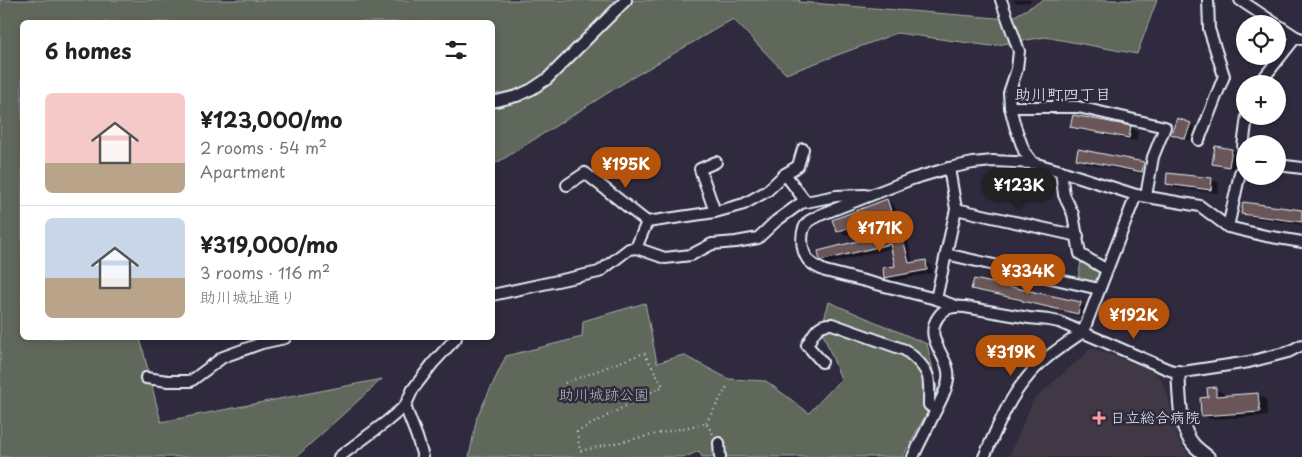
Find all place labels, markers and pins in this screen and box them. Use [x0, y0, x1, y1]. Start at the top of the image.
pin: ¥195K [591, 146, 661, 189]
pin: ¥123K [984, 168, 1054, 210]
pin: ¥171K [845, 210, 915, 253]
pin: ¥334K [993, 254, 1063, 296]
pin: ¥192K [1099, 298, 1169, 340]
pin: ¥319K [976, 334, 1046, 377]
place label: 日立総合病院 [1110, 405, 1200, 428]
marker: 日立総合病院 [1092, 411, 1106, 425]

